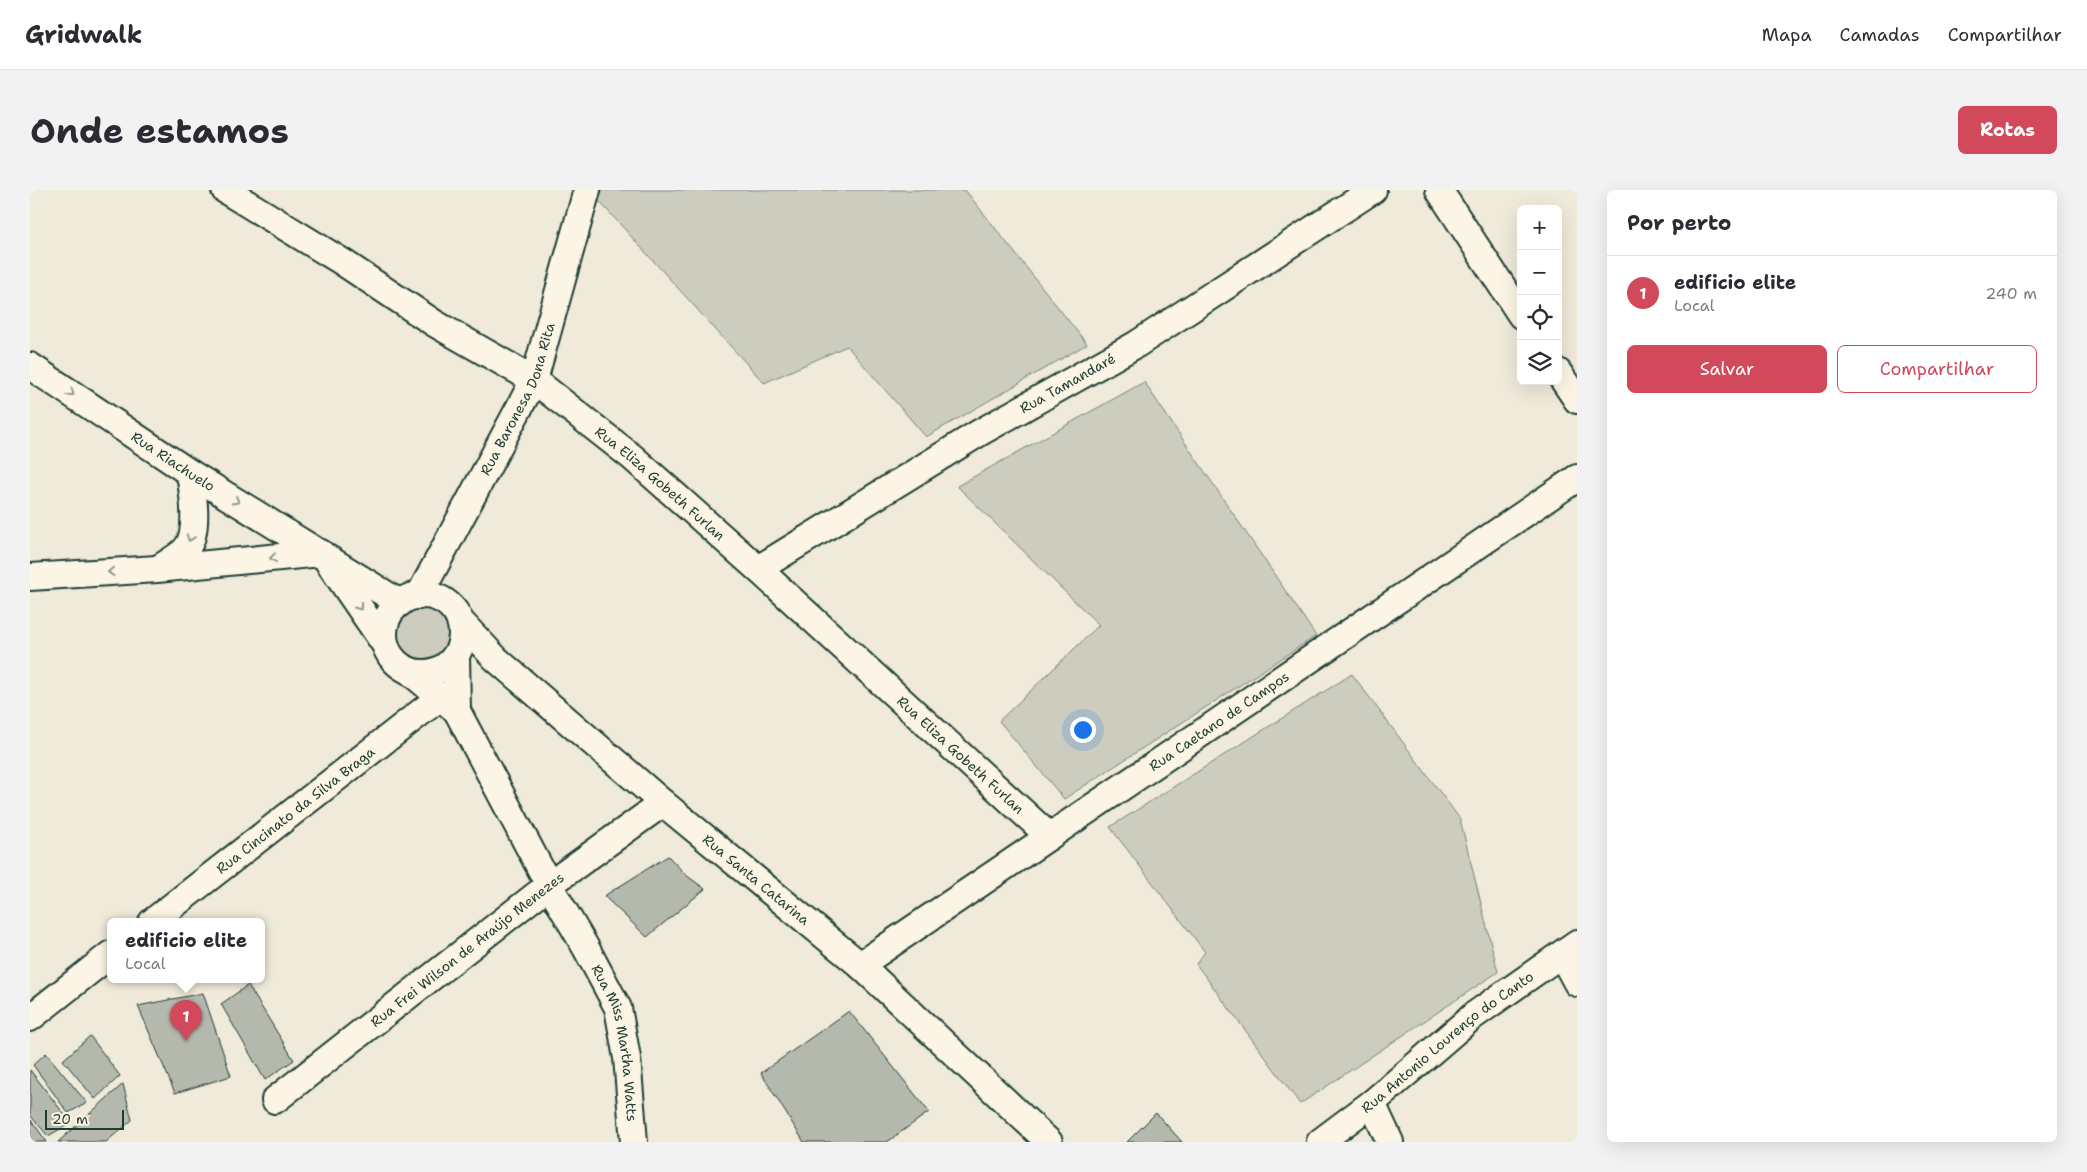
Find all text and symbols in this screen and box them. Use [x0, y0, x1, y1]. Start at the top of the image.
text: Gridwalk [25, 19, 142, 51]
text: Mapa [1762, 23, 1812, 47]
text: Camadas [1840, 23, 1920, 47]
text: Compartilhar [1948, 23, 2062, 47]
button: Rotas [1958, 106, 2057, 154]
text: Onde estamos [30, 107, 289, 154]
map controls [1517, 205, 1562, 385]
button: + [1517, 205, 1562, 250]
text: Por perto [1627, 209, 1731, 237]
button: − [1517, 250, 1562, 295]
text: edificio elite [1674, 270, 1796, 295]
text: 1 [1639, 283, 1647, 304]
text: 240 m [1985, 283, 2037, 304]
button: locate [1517, 295, 1562, 340]
text: Local [1674, 295, 1715, 316]
street label: Rua Baronesa Dona Rita [476, 320, 559, 478]
button: layers [1517, 340, 1562, 385]
button: Salvar [1627, 345, 1827, 393]
button: Compartilhar [1837, 345, 2037, 393]
street label: Rua Tamandaré [1016, 349, 1119, 417]
one-way arrow [65, 387, 74, 396]
street label: Rua Eliza Gobeth Furlan [591, 422, 729, 545]
street label: Rua Riachuelo [128, 427, 218, 495]
one-way arrow [231, 494, 240, 504]
one-way arrow [186, 533, 196, 542]
one-way arrow [268, 552, 276, 563]
one-way arrow [107, 567, 115, 578]
one-way arrow [353, 601, 362, 611]
street label: Rua Caetano de Campos [1145, 667, 1293, 775]
street label: Rua Eliza Gobeth Furlan [893, 692, 1028, 818]
your location [1070, 717, 1096, 743]
street label: Rua Cincinato da Silva Braga [213, 742, 379, 878]
street label: Rua Santa Catarina [699, 830, 814, 929]
street label: Rua Frei Wilson de Araújo Menezes [367, 868, 568, 1031]
popup [107, 918, 265, 983]
text: edificio elite [125, 928, 247, 953]
text: Local [125, 953, 165, 974]
street label: Rua Miss Martha Watts [587, 961, 641, 1122]
street label: Rua Antonio Lourenço do Canto [1358, 967, 1537, 1117]
pin: 1 [170, 1000, 202, 1041]
scale bar [45, 1107, 124, 1130]
text: 20 m [52, 1110, 88, 1128]

